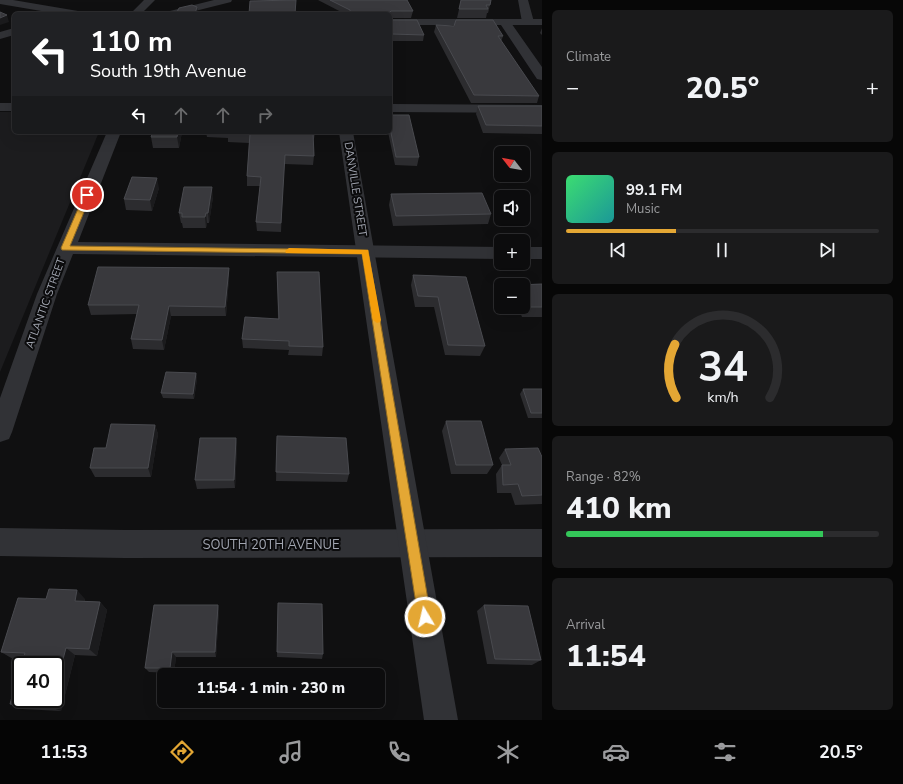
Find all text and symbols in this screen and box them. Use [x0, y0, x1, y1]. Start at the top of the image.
text: 110 m [90, 23, 173, 61]
icon: left [24, 28, 76, 80]
text: Climate [566, 48, 611, 66]
text: South 19th Avenue [90, 59, 246, 83]
text: 20.5° [686, 68, 759, 109]
text: − [566, 73, 579, 103]
text: + [866, 73, 879, 103]
icon: left [128, 104, 150, 126]
icon: ahead [170, 104, 192, 126]
icon: ahead [212, 104, 234, 126]
icon: right [254, 104, 276, 126]
street label: DANVILLE STREET [341, 141, 370, 238]
north arrow [494, 146, 530, 182]
map controls [494, 146, 530, 314]
pin [70, 178, 104, 212]
text: 99.1 FM [626, 180, 682, 200]
icon: arrive [76, 184, 98, 206]
button: sound [494, 190, 530, 226]
text: Music [626, 200, 660, 218]
button: + [494, 234, 530, 270]
icon: previous [607, 239, 629, 261]
icon: pause [711, 239, 733, 261]
icon: next [816, 239, 838, 261]
street label: ATLANTIC STREET [22, 255, 69, 350]
button: − [494, 278, 530, 314]
text: 34 [698, 339, 747, 396]
text: km/h [707, 388, 738, 407]
text: Range · 82% [566, 468, 641, 486]
text: 410 km [566, 488, 672, 529]
street label: SOUTH 20TH AVENUE [202, 536, 340, 554]
position arrow [404, 596, 446, 638]
text: Arrival [566, 616, 605, 634]
text: 11:54 [566, 636, 646, 677]
speed limit sign: 40 [12, 656, 64, 708]
text: 11:54 · 1 min · 230 m [197, 678, 345, 698]
icon: directions [168, 738, 196, 766]
icon: music [277, 738, 305, 766]
icon: phone [385, 738, 413, 766]
icon: climate [494, 738, 522, 766]
icon: car [602, 738, 630, 766]
icon: filters [711, 738, 739, 766]
text: 11:53 [40, 740, 88, 764]
text: 20.5° [819, 740, 863, 764]

